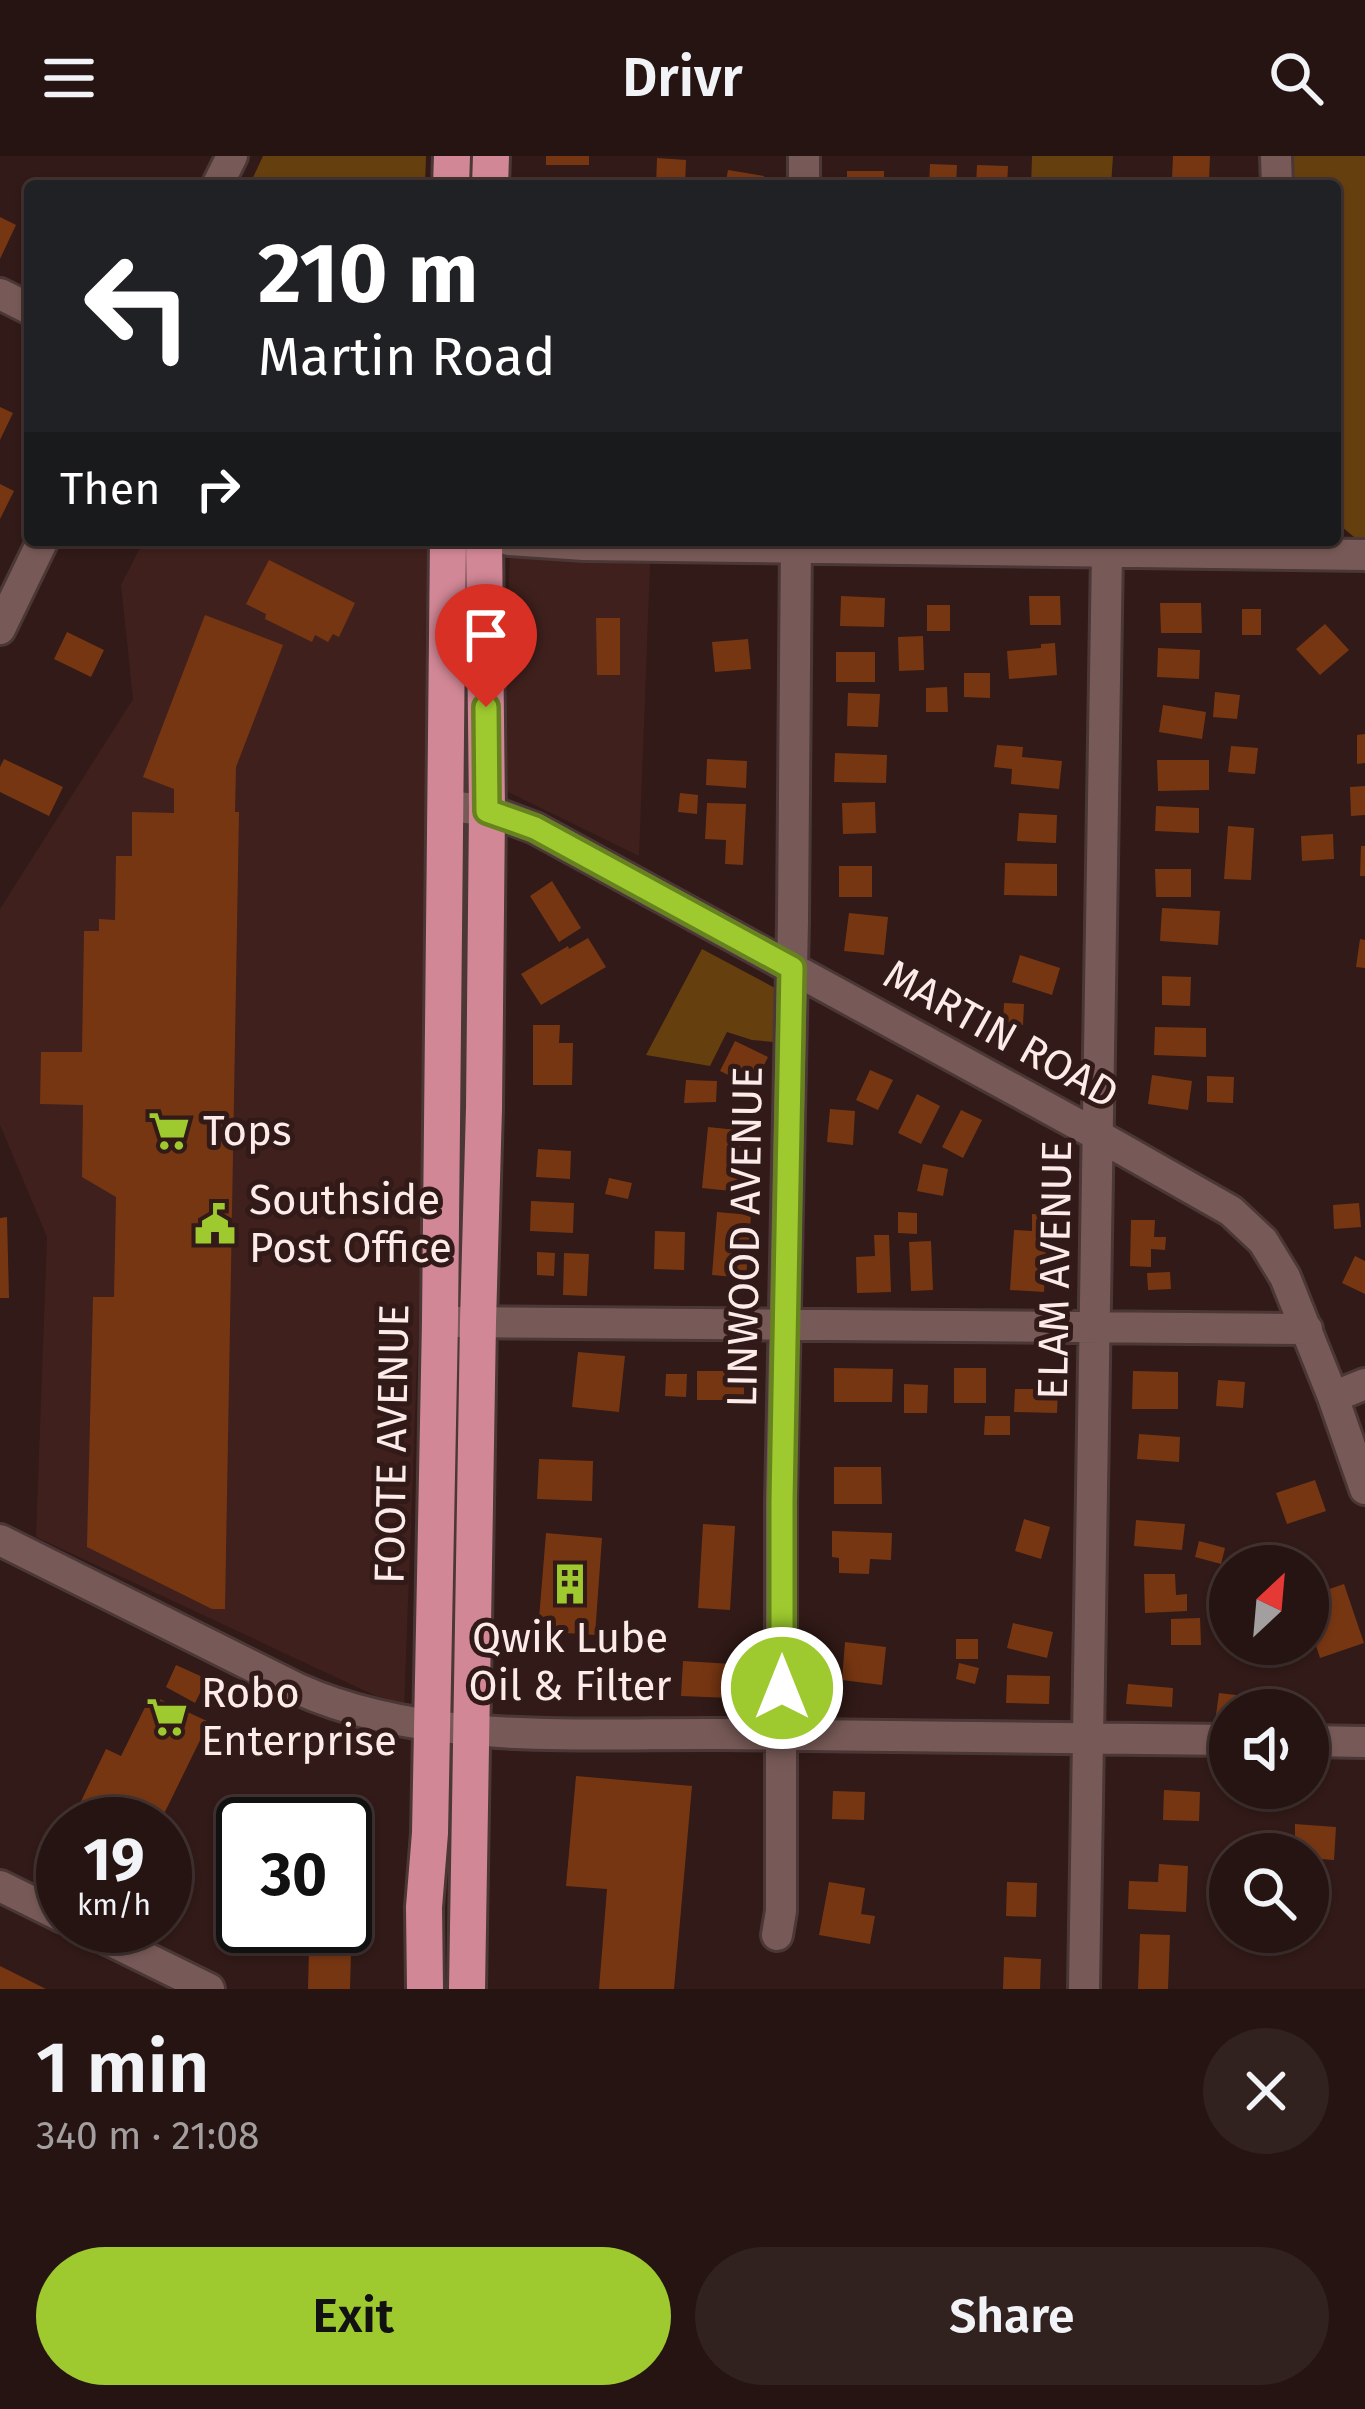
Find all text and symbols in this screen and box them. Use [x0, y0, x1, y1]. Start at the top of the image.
icon: menu [36, 45, 102, 111]
icon: search [1263, 45, 1329, 111]
text: Drivr [622, 46, 743, 110]
text: 210 m [258, 223, 479, 324]
icon: left [60, 228, 216, 384]
text: Martin Road [258, 325, 555, 389]
icon: right [185, 456, 251, 522]
text: Then [60, 462, 161, 516]
pin [435, 584, 537, 707]
icon: arrive [453, 602, 519, 668]
street label: MARTIN ROAD [875, 949, 1127, 1119]
street label: LINWOOD AVENUE [717, 1066, 773, 1408]
place label: Tops [203, 1106, 292, 1156]
supermarket icon: Tops [146, 1108, 192, 1154]
street label: ELAM AVENUE [1028, 1140, 1082, 1400]
place label: Southside Post Office [249, 1175, 452, 1273]
public building icon: Southside Post Office [192, 1201, 238, 1247]
street label: FOOTE AVENUE [365, 1304, 419, 1584]
north arrow [1209, 1545, 1329, 1665]
map controls [1209, 1545, 1329, 1953]
building icon: Qwik Lube Oil & Filter [547, 1561, 593, 1607]
place label: Qwik Lube Oil & Filter [468, 1613, 672, 1711]
position arrow [719, 1625, 845, 1751]
place label: Robo Enterprise [201, 1668, 397, 1766]
button: sound [1209, 1689, 1329, 1809]
supermarket icon: Robo Enterprise [144, 1694, 190, 1740]
speed limit sign: 30 [216, 1797, 372, 1953]
text: 19 [83, 1824, 145, 1896]
button: search [1209, 1833, 1329, 1953]
text: km/h [77, 1887, 151, 1923]
text: 1 min [36, 2025, 209, 2111]
button: close [1203, 2028, 1329, 2154]
text: 340 m · 21:08 [36, 2113, 259, 2159]
button: Exit [36, 2247, 671, 2385]
button: Share [695, 2247, 1329, 2385]

